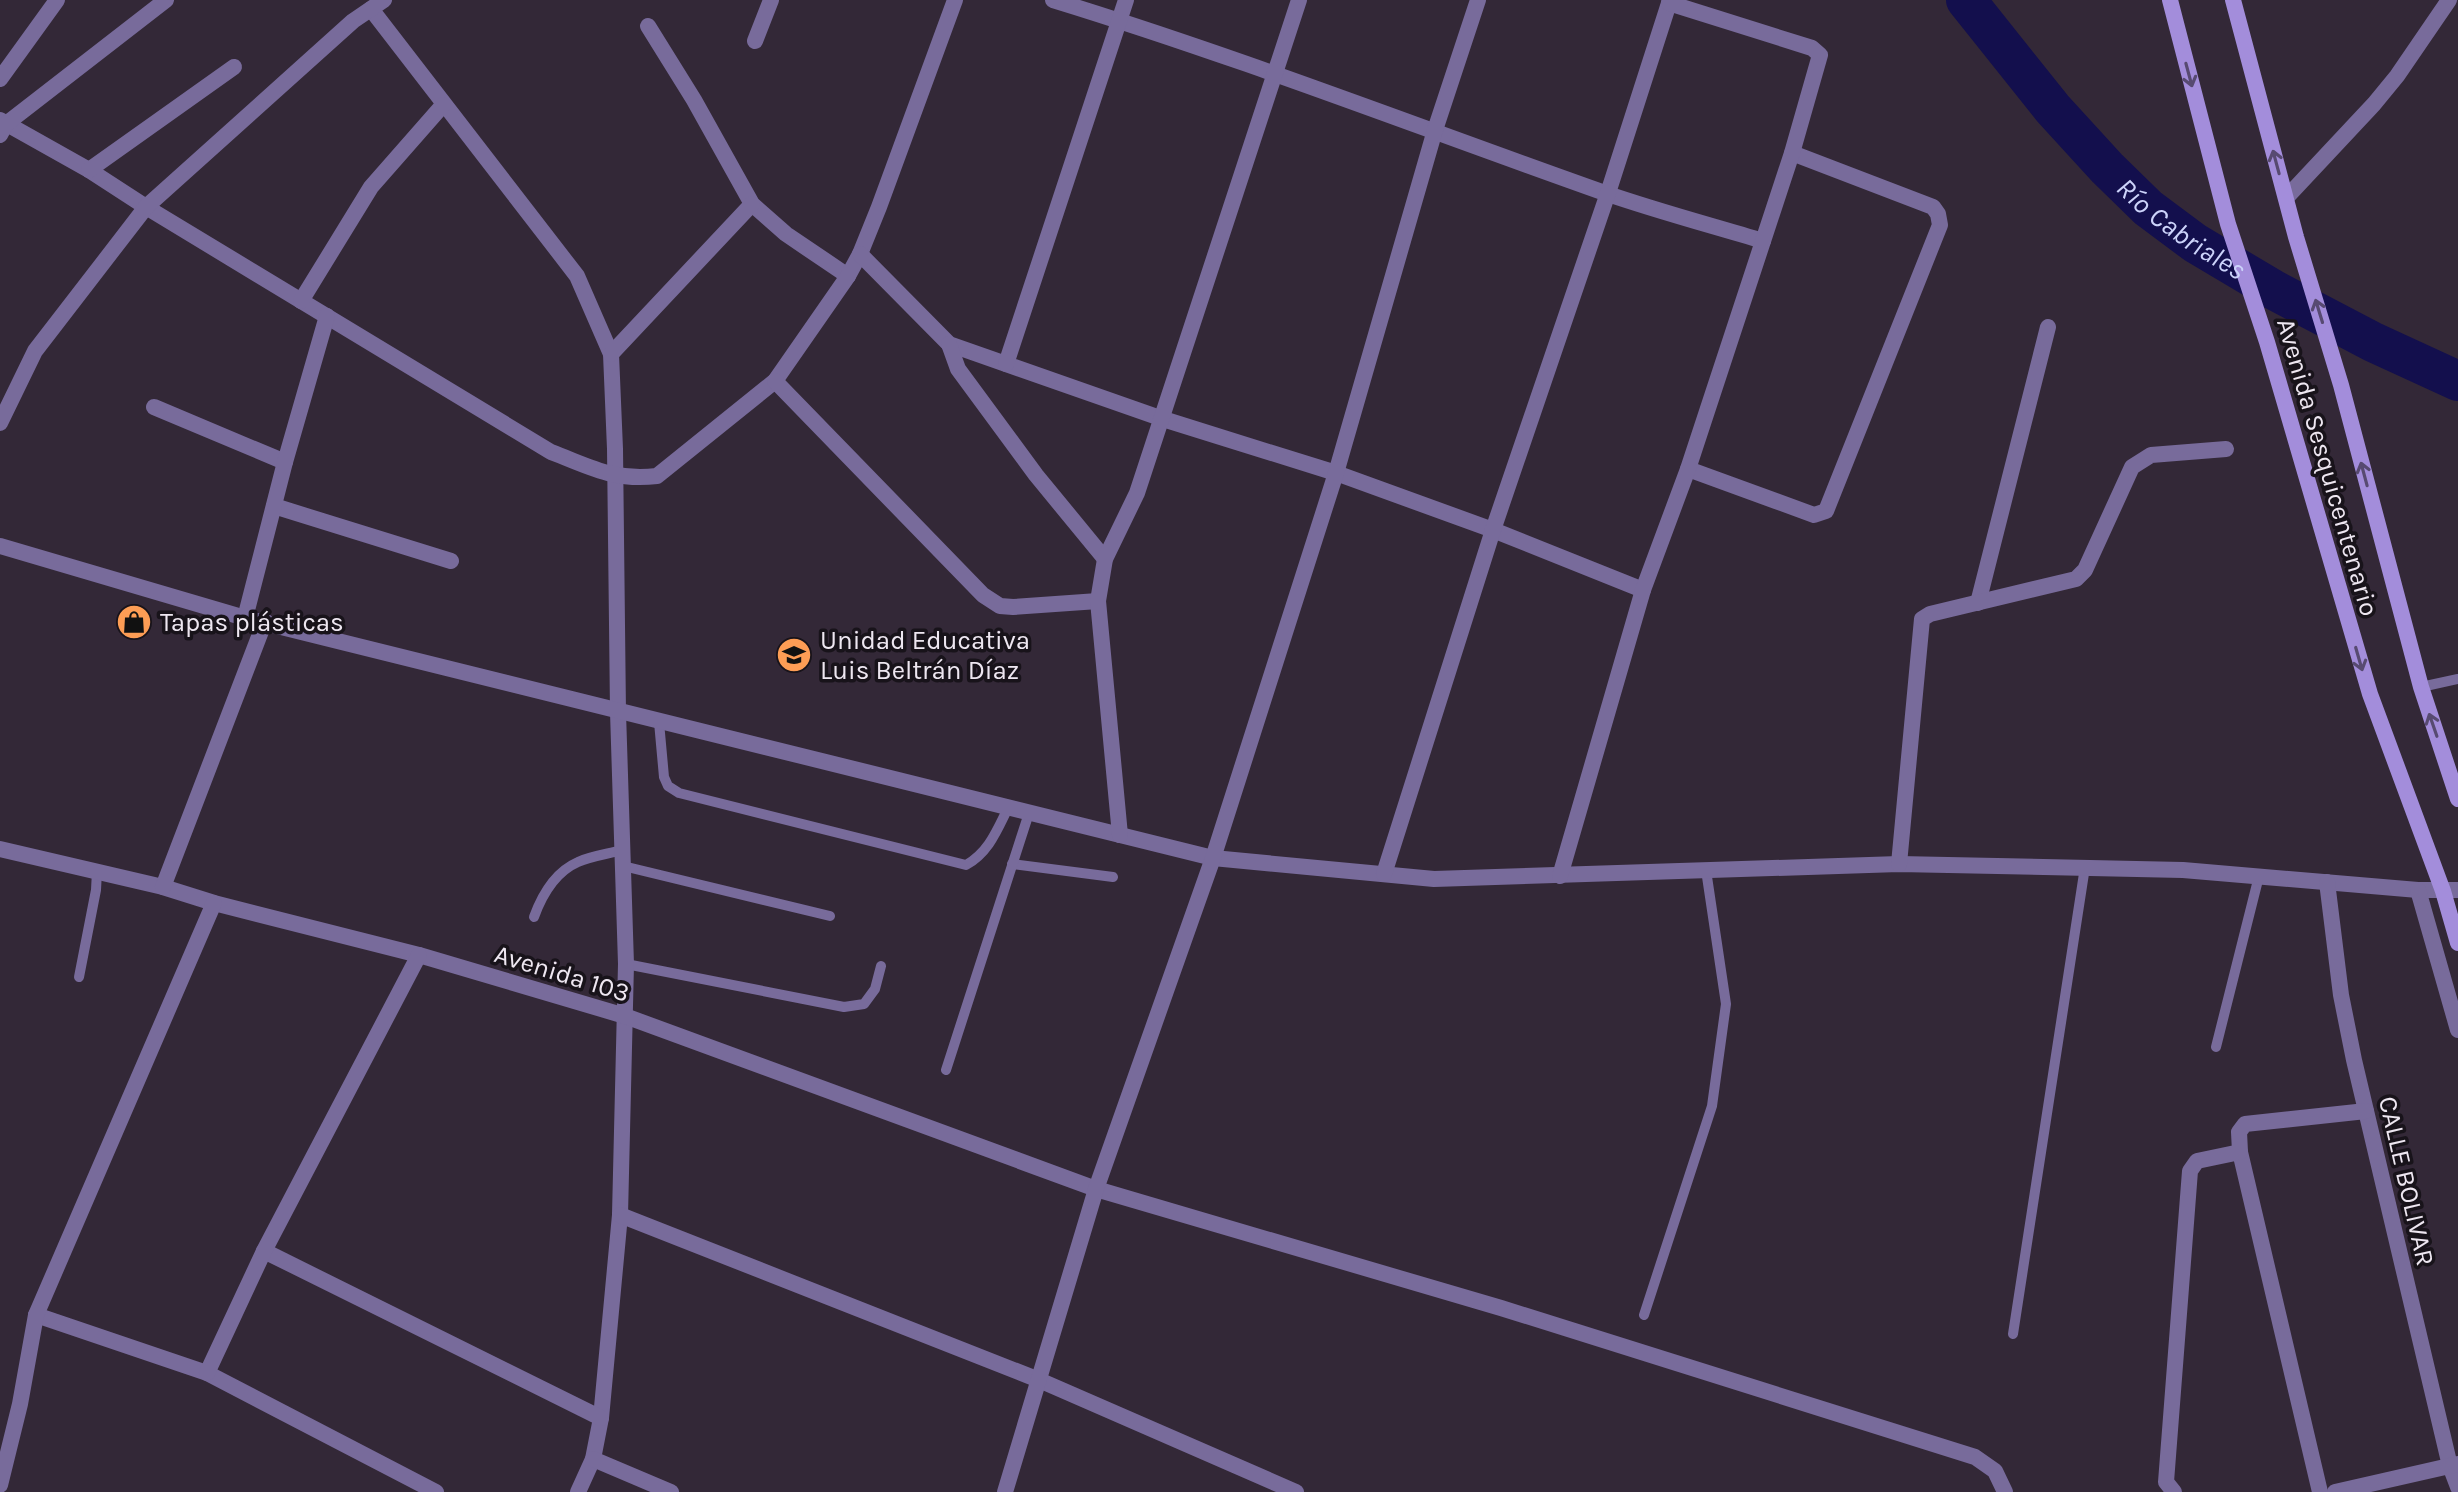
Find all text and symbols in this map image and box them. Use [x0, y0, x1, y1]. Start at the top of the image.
one-way arrow [2183, 62, 2198, 88]
one-way arrow [2268, 149, 2283, 175]
water label: Río Cabriales [2110, 171, 2252, 286]
one-way arrow [2311, 299, 2325, 324]
street label: Avenida Sesquicentenario [2270, 315, 2385, 620]
one-way arrow [2356, 462, 2371, 487]
shop icon: Tapas plásticas [115, 603, 153, 641]
place label: Tapas plásticas [160, 607, 344, 638]
place label: Unidad Educativa Luis Beltrán Díaz [820, 625, 1030, 686]
school or university icon: Unidad Educativa Luis Beltrán Díaz [775, 636, 813, 674]
one-way arrow [2353, 645, 2368, 671]
one-way arrow [2425, 712, 2440, 737]
street label: Avenida 103 [491, 938, 633, 1009]
street label: CALLE BOLIVAR [2372, 1093, 2441, 1269]

